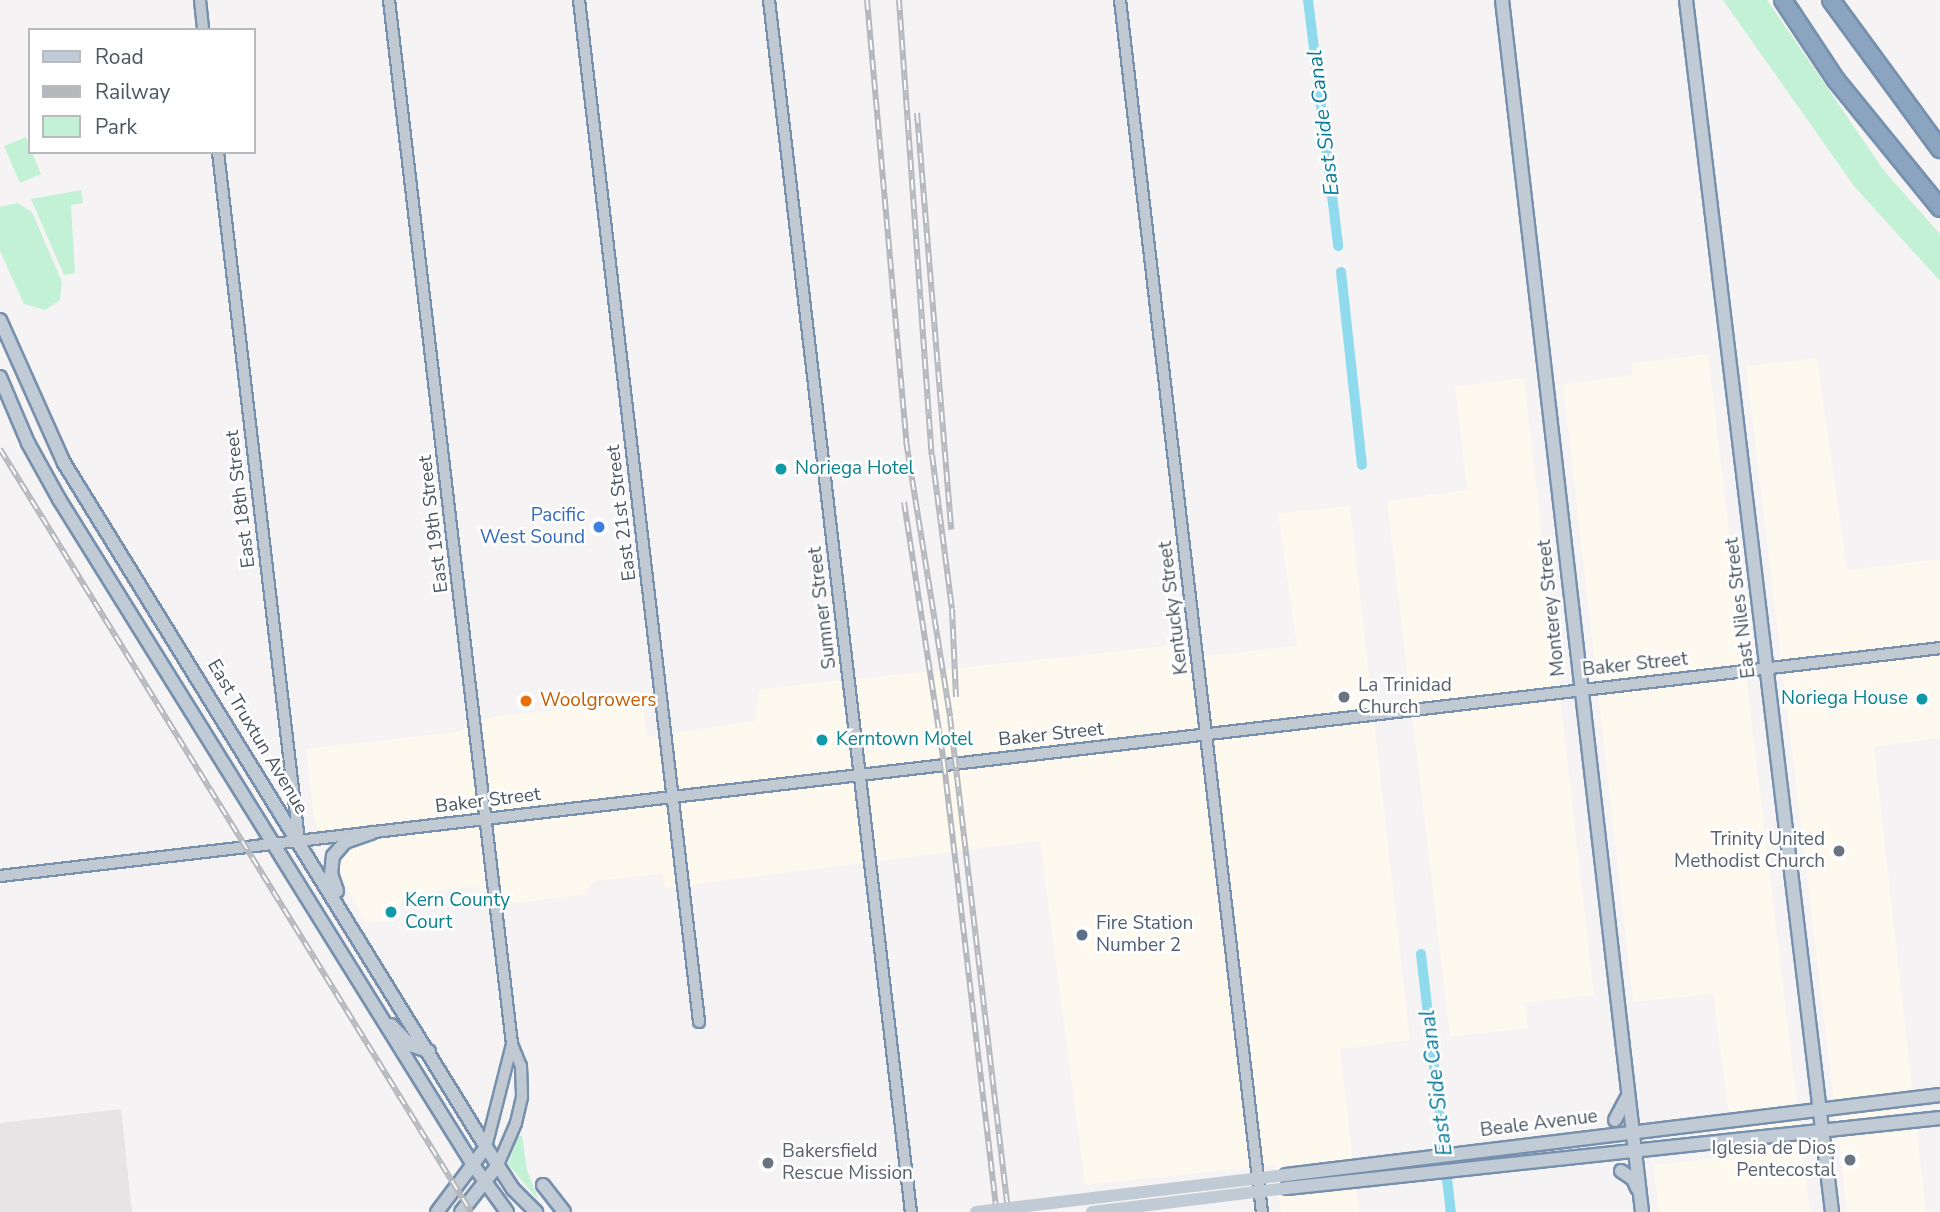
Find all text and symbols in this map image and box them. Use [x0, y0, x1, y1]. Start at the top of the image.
legend [28, 28, 256, 154]
text: Road [95, 43, 144, 71]
water label: East Side Canal [1302, 49, 1344, 197]
text: Railway [95, 78, 170, 106]
text: Park [95, 113, 137, 141]
street label: East 18th Street [221, 429, 261, 569]
street label: East 21st Street [602, 444, 642, 582]
street label: East 19th Street [414, 454, 454, 594]
place label: Noriega Hotel [795, 458, 914, 480]
marker: Noriega Hotel [773, 461, 789, 477]
place label: Pacific West Sound [480, 505, 585, 549]
marker: Pacific West Sound [591, 519, 607, 535]
street label: East Niles Street [1721, 536, 1761, 680]
street label: Monterey Street [1533, 538, 1571, 678]
street label: Kentucky Street [1154, 540, 1194, 676]
street label: Sumner Street [804, 546, 842, 670]
street label: Baker Street [1581, 648, 1689, 682]
street label: East Truxtun Avenue [202, 655, 312, 819]
place label: La Trinidad Church [1358, 675, 1452, 719]
place label: Noriega House [1781, 688, 1908, 710]
marker: La Trinidad Church [1336, 689, 1352, 705]
place label: Woolgrowers [540, 690, 656, 712]
marker: Noriega House [1914, 691, 1930, 707]
marker: Woolgrowers [518, 693, 534, 709]
street label: Baker Street [997, 718, 1105, 752]
place label: Kerntown Motel [836, 729, 973, 751]
marker: Kerntown Motel [814, 732, 830, 748]
street label: Baker Street [434, 783, 542, 819]
place label: Trinity United Methodist Church [1674, 829, 1825, 873]
marker: Trinity United Methodist Church [1831, 843, 1847, 859]
place label: Kern County Court [405, 890, 510, 934]
marker: Kern County Court [383, 904, 399, 920]
place label: Fire Station Number 2 [1096, 913, 1193, 957]
marker: Fire Station Number 2 [1074, 927, 1090, 943]
water label: East Side Canal [1415, 1009, 1457, 1157]
street label: Beale Avenue [1479, 1105, 1599, 1143]
place label: Iglesia de Dios Pentecostal [1712, 1138, 1836, 1182]
place label: Bakersfield Rescue Mission [782, 1141, 913, 1185]
marker: Iglesia de Dios Pentecostal [1842, 1152, 1858, 1168]
marker: Bakersfield Rescue Mission [760, 1155, 776, 1171]

